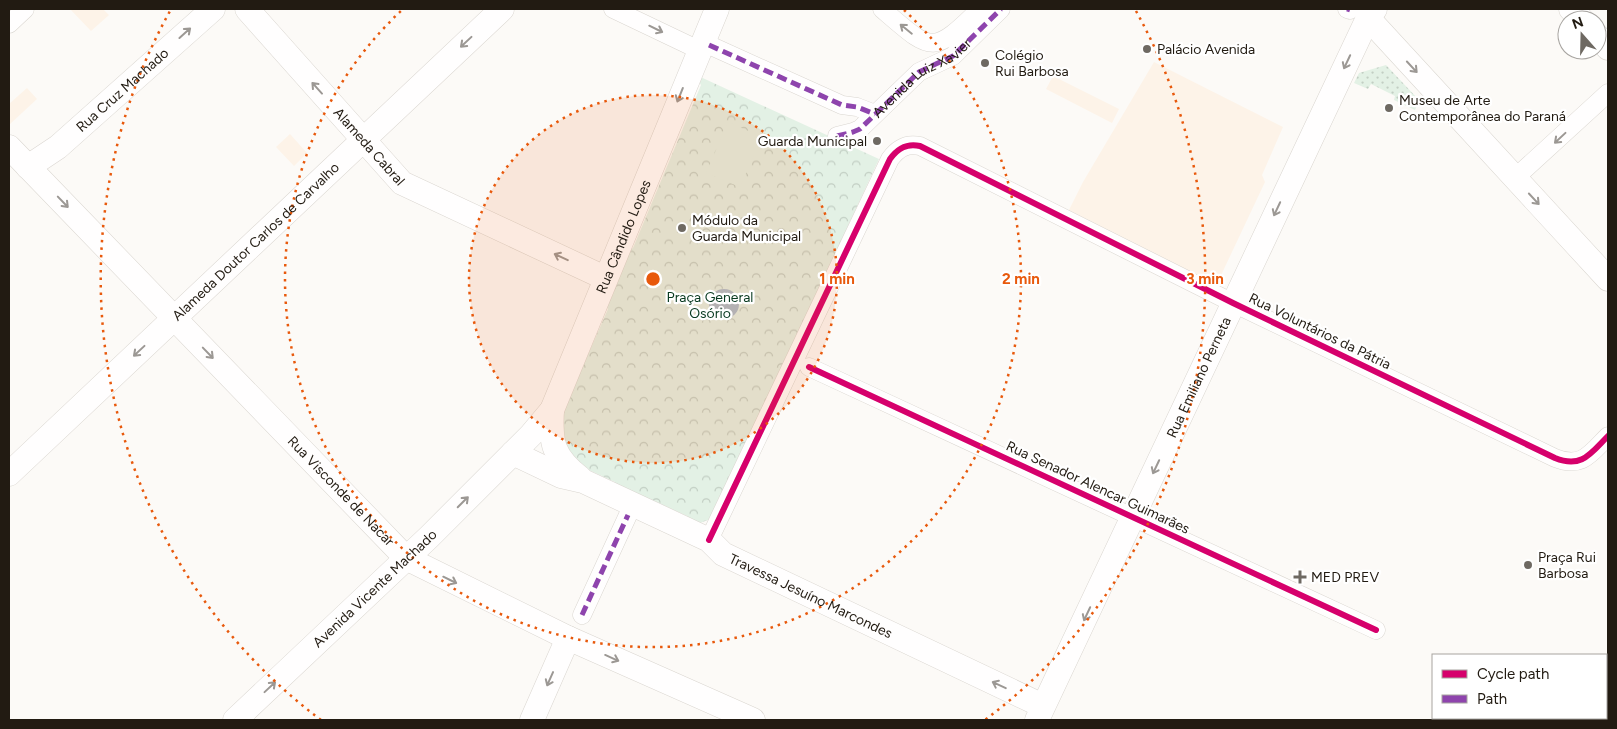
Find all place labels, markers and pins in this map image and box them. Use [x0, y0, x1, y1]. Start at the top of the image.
place label: Palácio Avenida [1157, 41, 1255, 58]
marker: Palácio Avenida [1141, 43, 1153, 55]
place label: Colégio Rui Barbosa [995, 47, 1069, 80]
marker: Colégio Rui Barbosa [979, 57, 991, 69]
place label: Museu de Arte Contemporânea do Paraná [1399, 92, 1566, 125]
marker: Museu de Arte Contemporânea do Paraná [1383, 102, 1395, 114]
place label: Guarda Municipal [758, 133, 867, 150]
marker: Guarda Municipal [871, 135, 883, 147]
place label: Módulo da Guarda Municipal [692, 212, 801, 245]
marker: Módulo da Guarda Municipal [676, 222, 688, 234]
centre of rings [644, 270, 662, 288]
place label: Praça Rui Barbosa [1538, 549, 1596, 582]
marker: Praça Rui Barbosa [1522, 559, 1534, 571]
place label: MED PREV [1311, 569, 1379, 586]
marker: MED PREV [1293, 570, 1307, 584]

